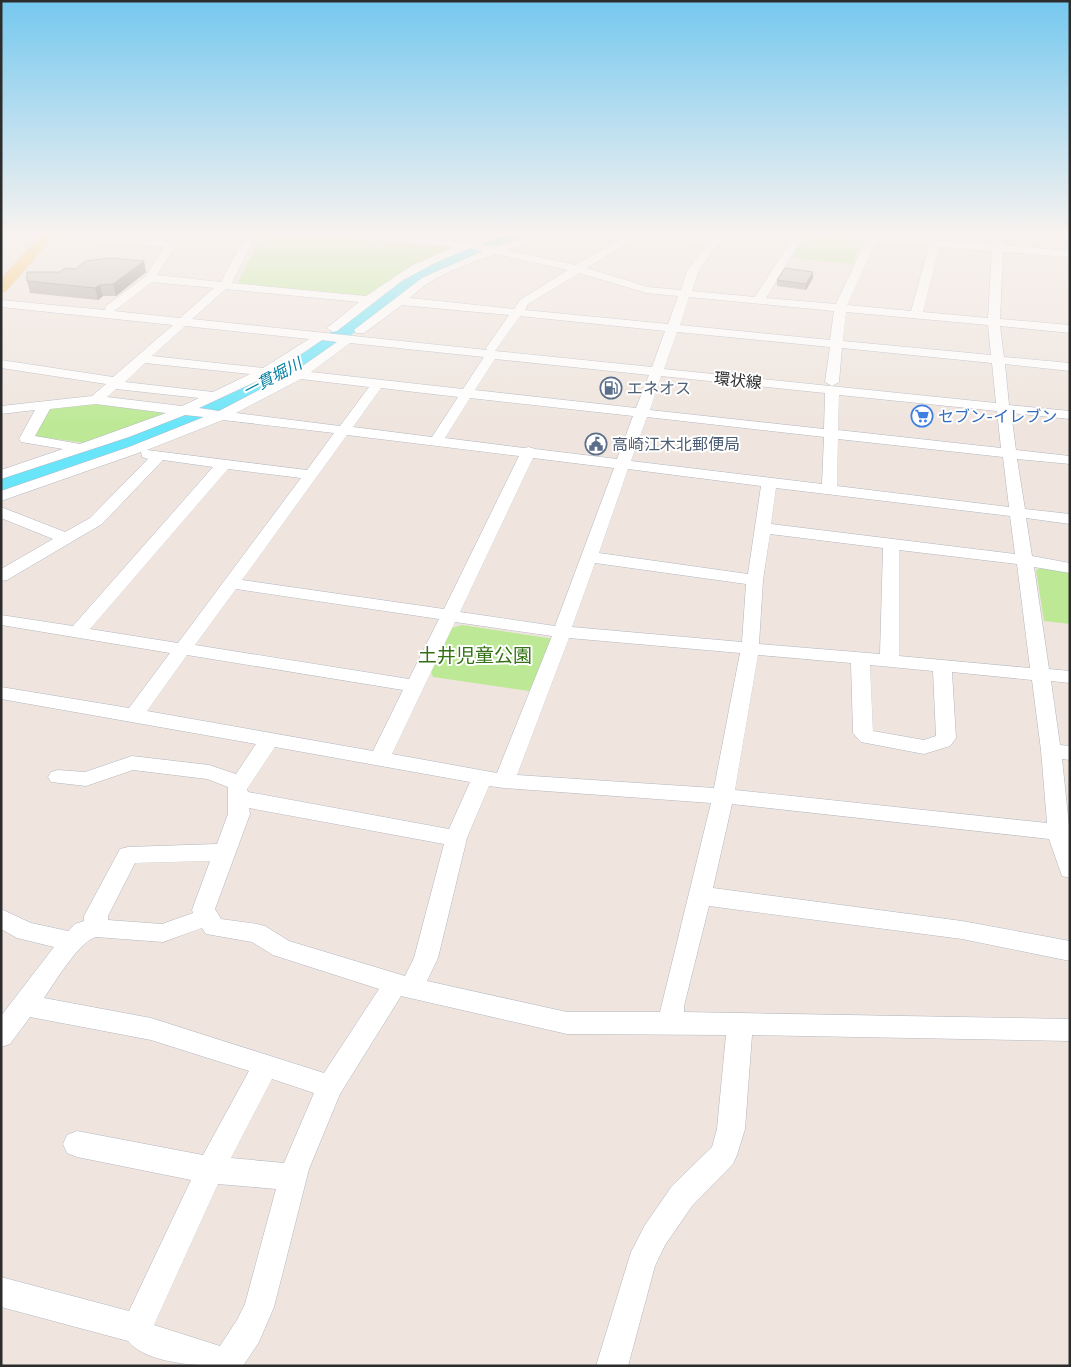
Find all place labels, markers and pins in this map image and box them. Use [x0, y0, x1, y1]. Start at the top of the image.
fuel station icon: エネオス [599, 376, 623, 400]
place label: エネオス [627, 378, 691, 399]
supermarket icon: セブン-イレブン [910, 404, 934, 428]
place label: セブン-イレブン [938, 406, 1057, 427]
public building icon: 高崎江木北郵便局 [584, 432, 608, 456]
place label: 高崎江木北郵便局 [612, 434, 740, 455]

